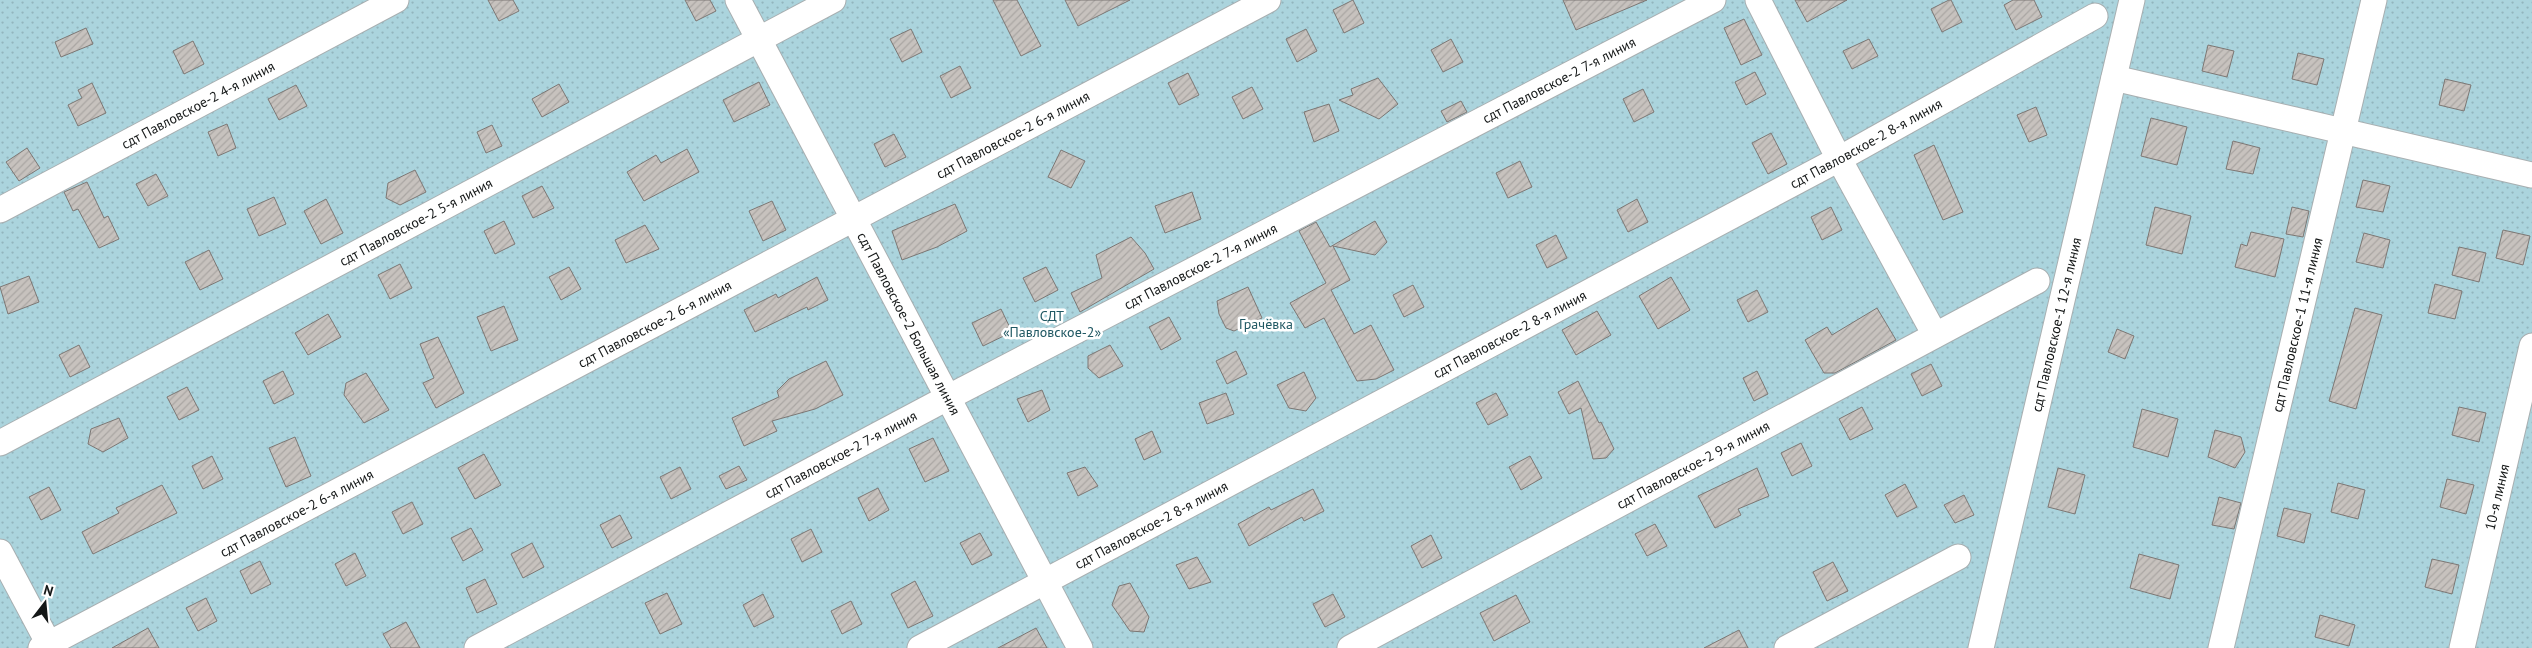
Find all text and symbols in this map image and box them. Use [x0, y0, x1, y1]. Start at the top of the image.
street label: сдт Павловское-2 7-я линия [1479, 33, 1639, 127]
street label: сдт Павловское-2 4-я линия [118, 57, 278, 153]
street label: сдт Павловское-2 6-я линия [933, 87, 1093, 183]
street label: сдт Павловское-2 8-я линия [1787, 94, 1945, 193]
street label: сдт Павловское-2 5-я линия [336, 174, 496, 270]
street label: сдт Павловское-2 7-я линия [1121, 219, 1280, 314]
street label: сдт Павловское-2 Большая линия [853, 229, 964, 418]
street label: сдт Павловское-1 12-я линия [2027, 236, 2085, 414]
street label: сдт Павловское-1 11-я линия [2268, 236, 2327, 414]
street label: сдт Павловское-2 6-я линия [575, 276, 735, 372]
street label: сдт Павловское-2 8-я линия [1430, 286, 1589, 382]
park label: СДТ «Павловское-2» [1003, 307, 1101, 341]
park label: Грачёвка [1239, 315, 1293, 333]
street label: сдт Павловское-2 7-я линия [761, 407, 920, 502]
street label: сдт Павловское-2 9-я линия [1613, 416, 1773, 513]
street label: 10-я линия [2481, 462, 2513, 532]
street label: сдт Павловское-2 6-я линия [217, 465, 376, 561]
street label: сдт Павловское-2 8-я линия [1072, 477, 1231, 573]
north arrow [20, 578, 70, 628]
text: N [42, 581, 55, 600]

